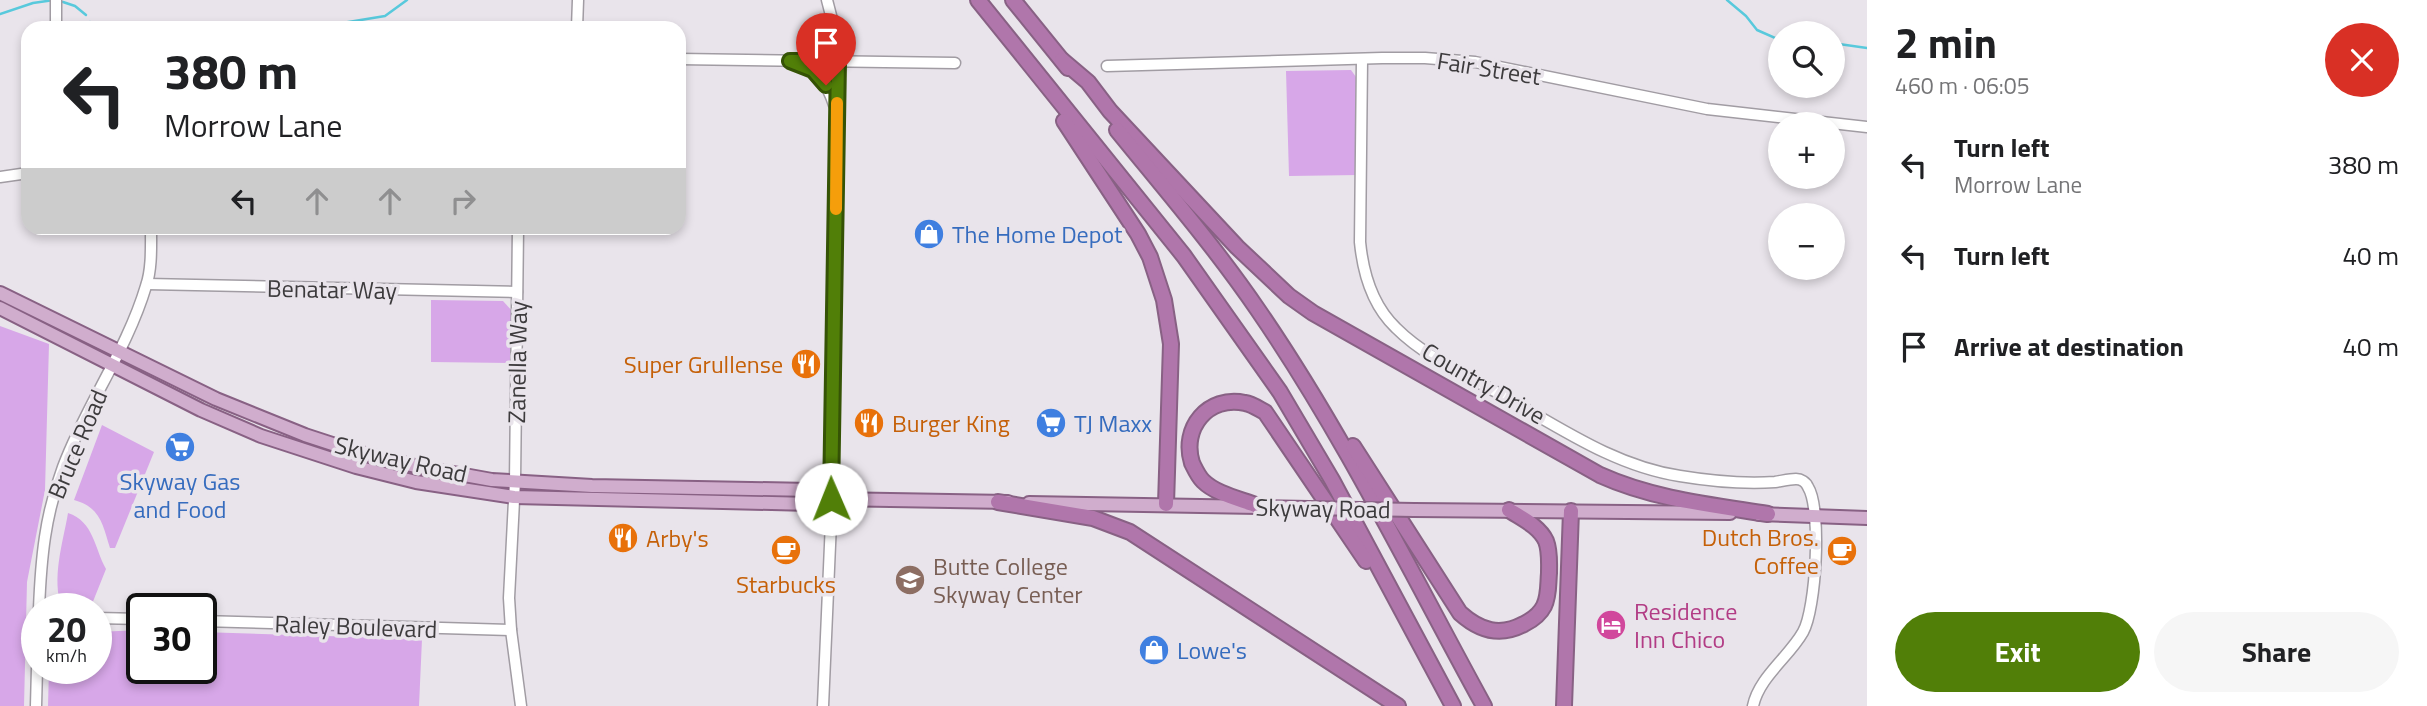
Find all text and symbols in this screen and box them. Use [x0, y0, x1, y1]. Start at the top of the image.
text: 2 min [1895, 10, 1997, 74]
pin [796, 13, 856, 85]
map controls [1768, 21, 1845, 280]
button: search [1768, 21, 1845, 98]
button: close [2325, 23, 2399, 97]
icon: arrive [807, 24, 845, 62]
text: 380 m [164, 33, 298, 108]
street label: Fair Street [1435, 42, 1544, 94]
icon: left [49, 49, 140, 140]
text: 460 m · 06:05 [1895, 68, 2030, 103]
text: Morrow Lane [164, 101, 342, 149]
button: + [1768, 112, 1845, 189]
text: Turn left [1954, 128, 2049, 167]
text: 380 m [2328, 145, 2399, 184]
icon: left [1895, 146, 1933, 184]
text: Morrow Lane [1954, 167, 2082, 202]
icon: left [225, 182, 263, 220]
icon: ahead [298, 182, 336, 220]
icon: ahead [371, 182, 409, 220]
icon: right [444, 182, 482, 220]
button: − [1768, 203, 1845, 280]
place label: The Home Depot [952, 216, 1123, 252]
shop icon: The Home Depot [912, 217, 946, 251]
text: Turn left [1954, 236, 2049, 275]
text: 40 m [2342, 236, 2399, 275]
icon: left [1895, 237, 1933, 275]
street label: Benatar Way [267, 270, 398, 308]
street label: Zanella Way [498, 300, 536, 424]
text: Arrive at destination [1954, 327, 2184, 366]
text: 40 m [2342, 327, 2399, 366]
icon: arrive [1895, 328, 1933, 366]
street label: Country Drive [1416, 333, 1552, 433]
place label: Super Grullense [624, 346, 783, 382]
restaurant icon: Super Grullense [789, 347, 823, 381]
street label: Bruce Road [38, 384, 116, 504]
place label: Burger King [892, 405, 1010, 441]
place label: TJ Maxx [1074, 405, 1152, 441]
restaurant icon: Burger King [852, 406, 886, 440]
supermarket icon: TJ Maxx [1034, 406, 1068, 440]
street label: Skyway Road [331, 426, 471, 492]
supermarket icon: Skyway Gas and Food [163, 430, 197, 464]
position arrow [794, 462, 868, 536]
place label: Skyway Gas and Food [119, 463, 241, 527]
street label: Skyway Road [1255, 489, 1391, 527]
place label: Dutch Bros. Coffee [1702, 519, 1819, 583]
place label: Arby's [646, 520, 709, 556]
restaurant icon: Arby's [606, 521, 640, 555]
cafe icon: Starbucks [769, 533, 803, 567]
cafe icon: Dutch Bros. Coffee [1825, 534, 1859, 568]
place label: Butte College Skyway Center [933, 548, 1083, 612]
school or university icon: Butte College Skyway Center [893, 563, 927, 597]
place label: Starbucks [736, 566, 836, 602]
speed limit sign: 30 [126, 593, 217, 684]
place label: Residence Inn Chico [1634, 593, 1737, 657]
text: 20 [47, 602, 86, 656]
street label: Raley Boulevard [274, 605, 438, 647]
hotel icon: Residence Inn Chico [1594, 608, 1628, 642]
button: Exit [1895, 612, 2140, 692]
button: Share [2154, 612, 2399, 692]
place label: Lowe's [1177, 632, 1247, 668]
shop icon: Lowe's [1137, 633, 1171, 667]
text: km/h [46, 642, 87, 669]

